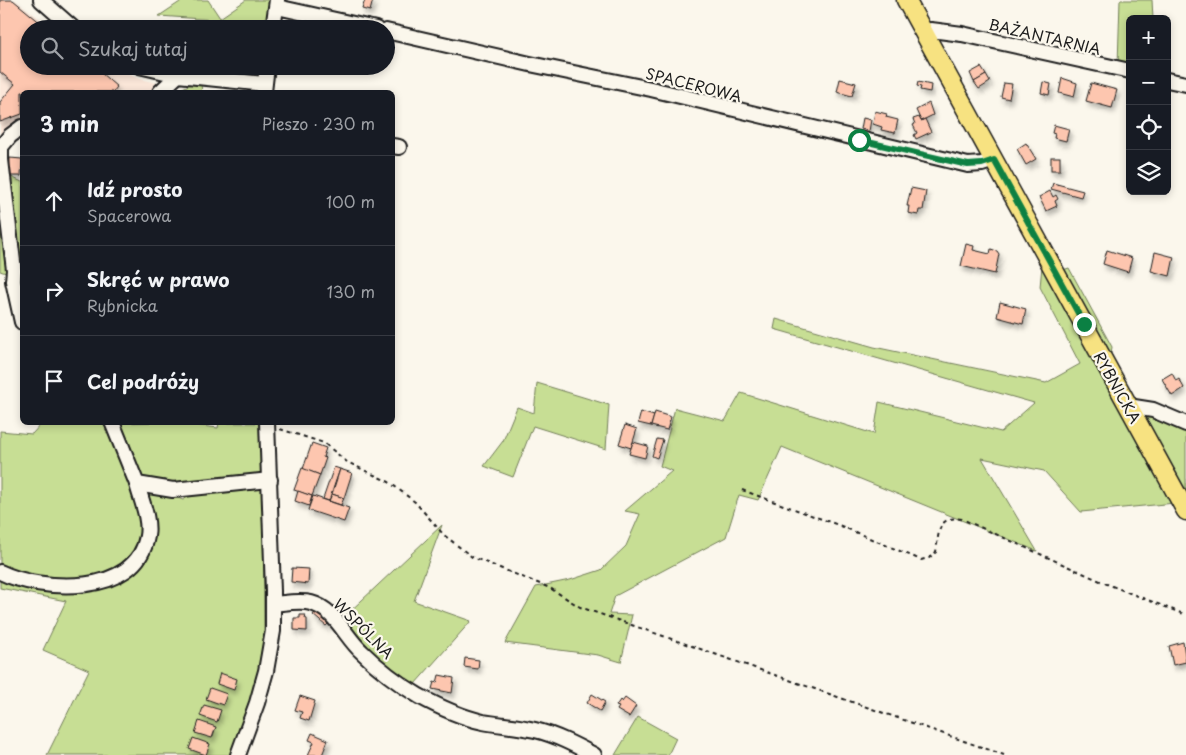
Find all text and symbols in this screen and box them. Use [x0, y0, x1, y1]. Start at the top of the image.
street label: BAŻANTARNIA [987, 12, 1103, 60]
map controls [1126, 15, 1171, 195]
button: + [1126, 15, 1171, 60]
search box [20, 20, 395, 75]
icon: search [38, 34, 66, 62]
text: Szukaj tutaj [78, 34, 188, 62]
button: − [1126, 60, 1171, 105]
street label: SPACEROWA [644, 61, 744, 107]
button: locate [1126, 105, 1171, 150]
text: 3 min [40, 107, 99, 139]
text: Pieszo · 230 m [262, 111, 375, 135]
route start [848, 129, 871, 152]
button: layers [1126, 150, 1171, 195]
text: Idź prosto [87, 175, 183, 203]
icon: ahead [40, 187, 68, 215]
text: 100 m [326, 189, 375, 213]
text: Spacerowa [87, 203, 171, 227]
text: Skręć w prawo [87, 265, 230, 293]
icon: right [40, 277, 68, 305]
text: 130 m [327, 279, 375, 303]
text: Rybnicka [87, 293, 158, 317]
route end [1073, 313, 1096, 336]
street label: RYBNICKA [1089, 347, 1147, 427]
icon: arrive [40, 367, 68, 395]
text: Cel podróży [87, 367, 199, 395]
street label: WSPÓLNA [328, 592, 400, 664]

